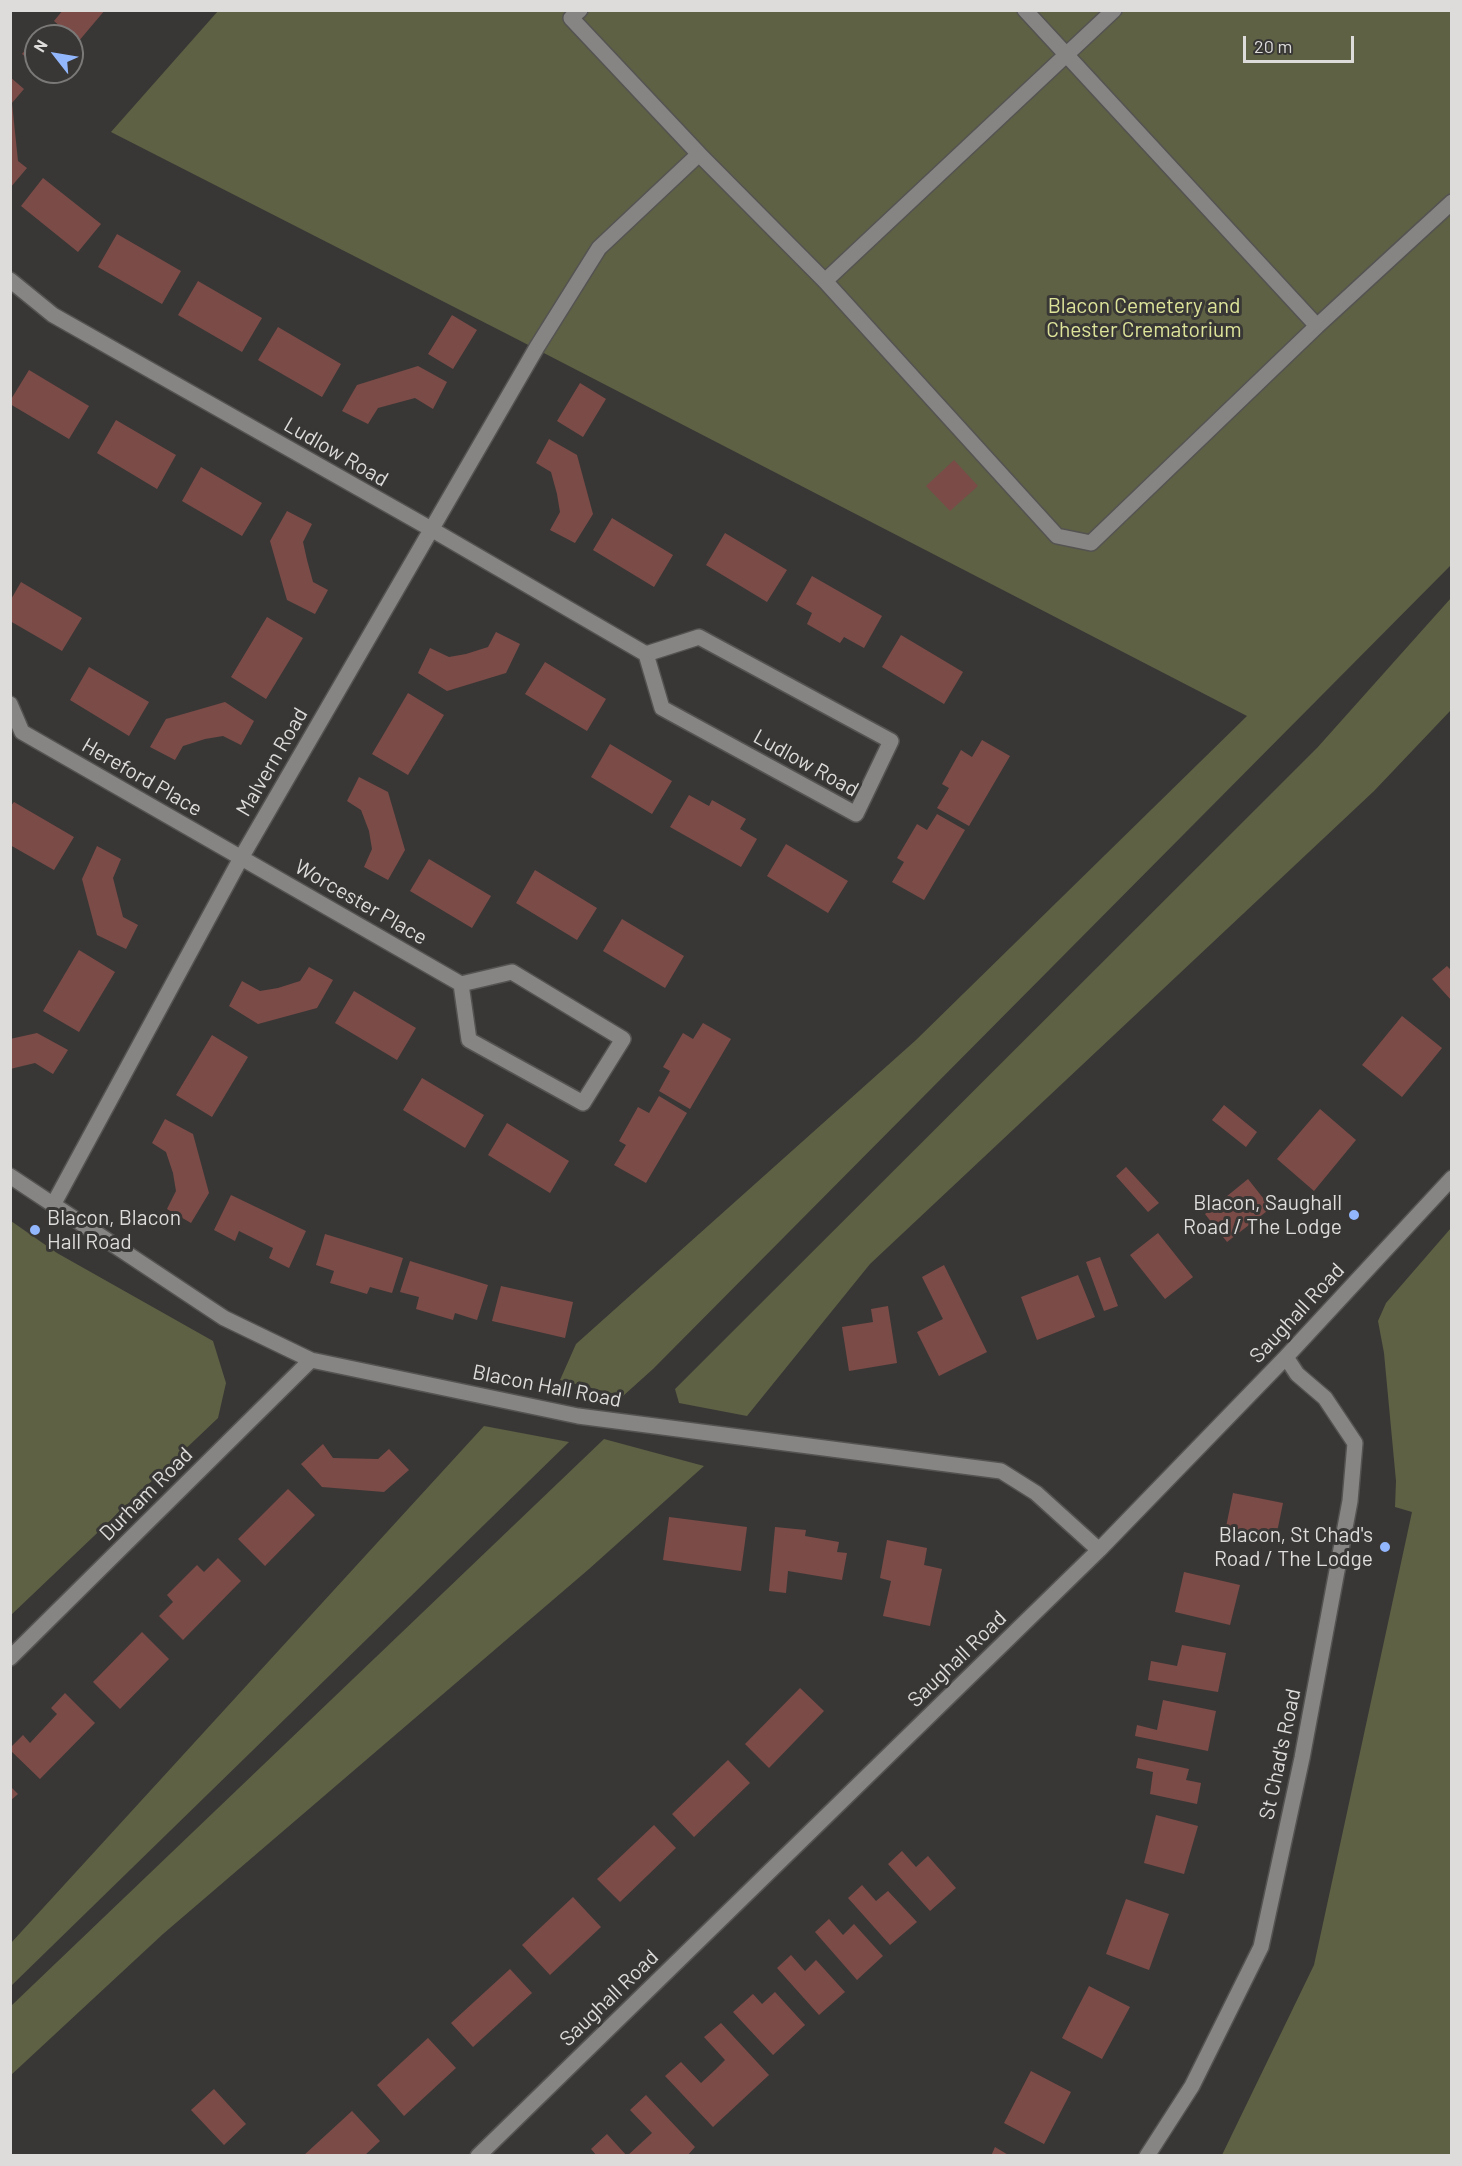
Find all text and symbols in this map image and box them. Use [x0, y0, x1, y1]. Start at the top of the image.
north arrow [24, 24, 84, 84]
scale bar [1246, 24, 1357, 62]
text: 20 m [1254, 35, 1292, 57]
text: N [29, 36, 51, 55]
park label: Blacon Cemetery and Chester Crematorium [1046, 293, 1242, 343]
street label: Ludlow Road [279, 412, 393, 492]
street label: Malvern Road [231, 703, 313, 821]
street label: Ludlow Road [749, 724, 863, 802]
street label: Hereford Place [77, 732, 207, 822]
street label: Worcester Place [290, 854, 432, 950]
place label: Blacon, Saughall Road / The Lodge [1183, 1190, 1342, 1240]
place label: Blacon, Blacon Hall Road [47, 1205, 181, 1255]
marker: Blacon, Saughall Road / The Lodge [1347, 1208, 1361, 1222]
marker: Blacon, Blacon Hall Road [28, 1223, 42, 1237]
street label: Saughall Road [1244, 1258, 1350, 1368]
street label: Blacon Hall Road [470, 1359, 624, 1413]
street label: Durham Road [94, 1442, 198, 1546]
place label: Blacon, St Chad's Road / The Lodge [1214, 1522, 1373, 1572]
marker: Blacon, St Chad's Road / The Lodge [1378, 1540, 1392, 1554]
street label: Saughall Road [902, 1606, 1012, 1712]
street label: St Chad's Road [1254, 1686, 1306, 1822]
street label: Saughall Road [554, 1945, 664, 2051]

